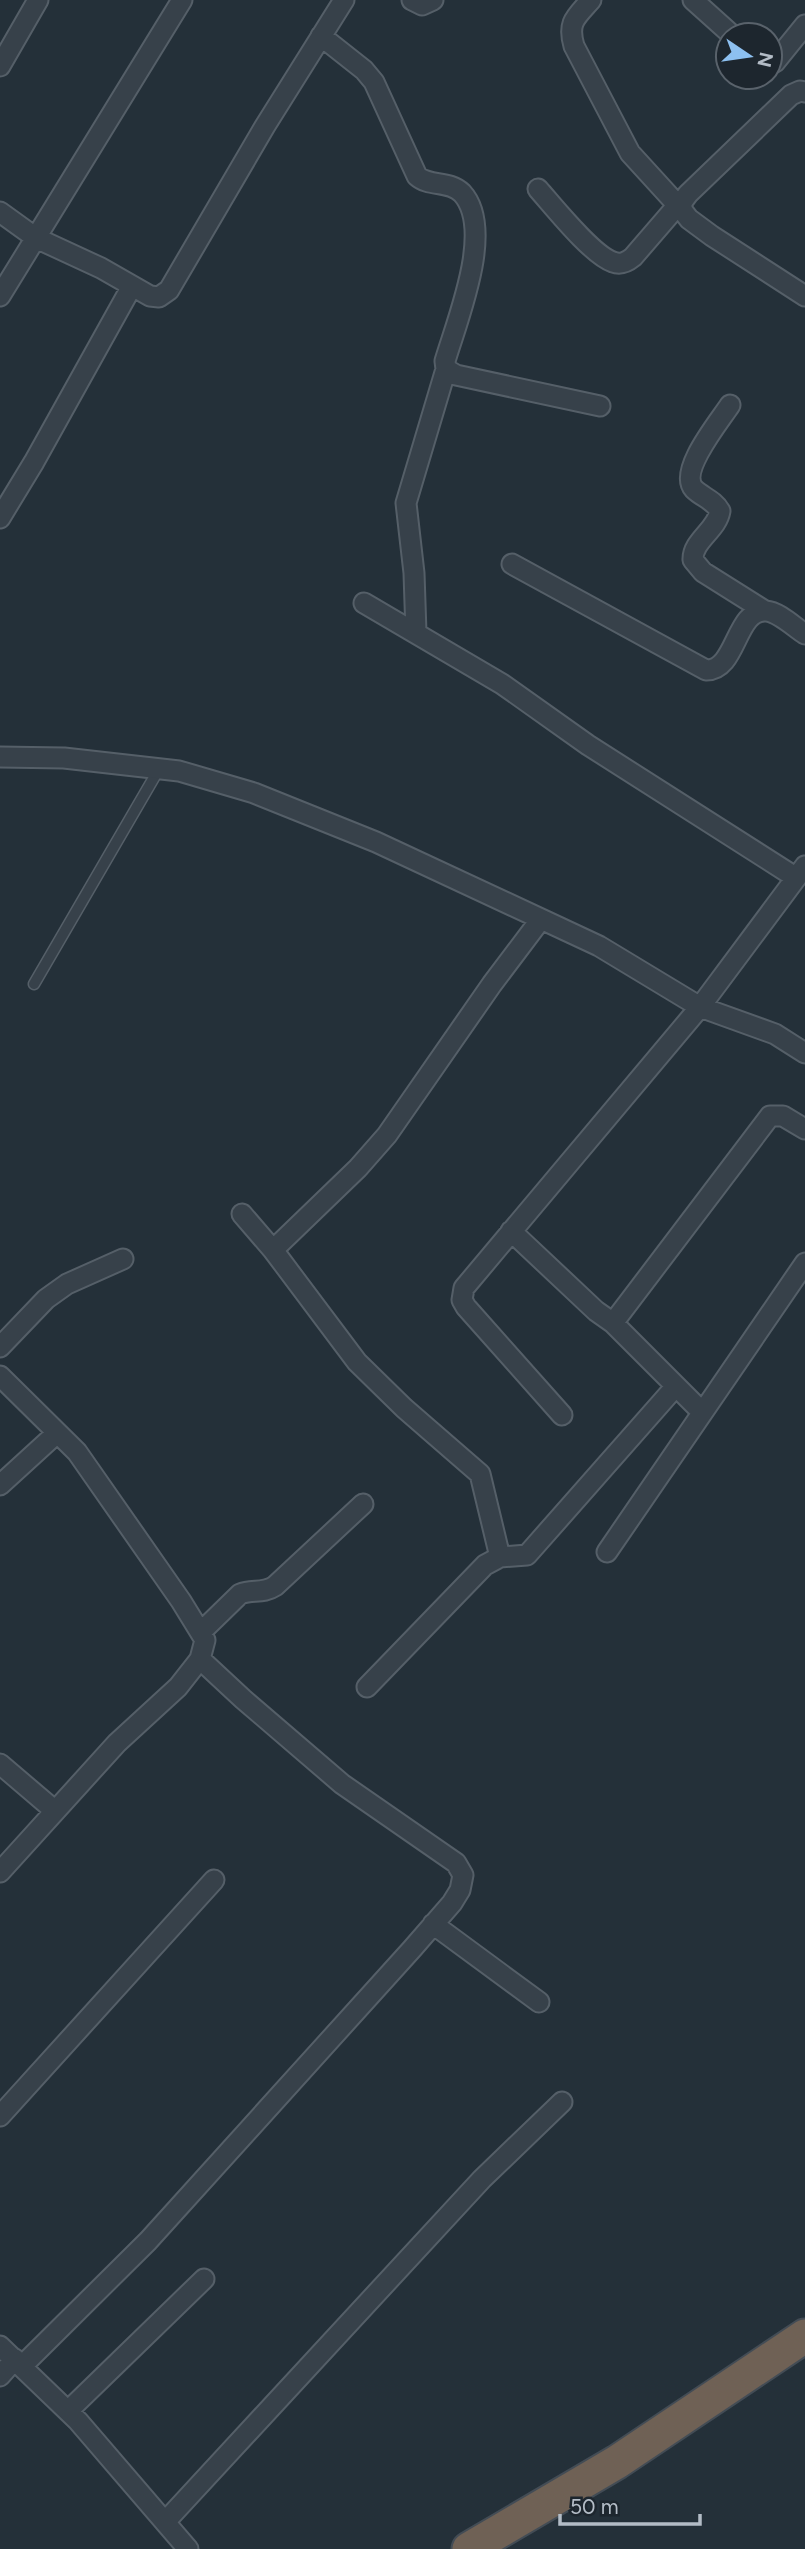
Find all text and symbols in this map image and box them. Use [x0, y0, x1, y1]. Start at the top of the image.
north arrow [714, 21, 784, 91]
text: N [752, 50, 778, 69]
scale bar [560, 2482, 700, 2526]
text: 50 m [570, 2494, 619, 2519]

